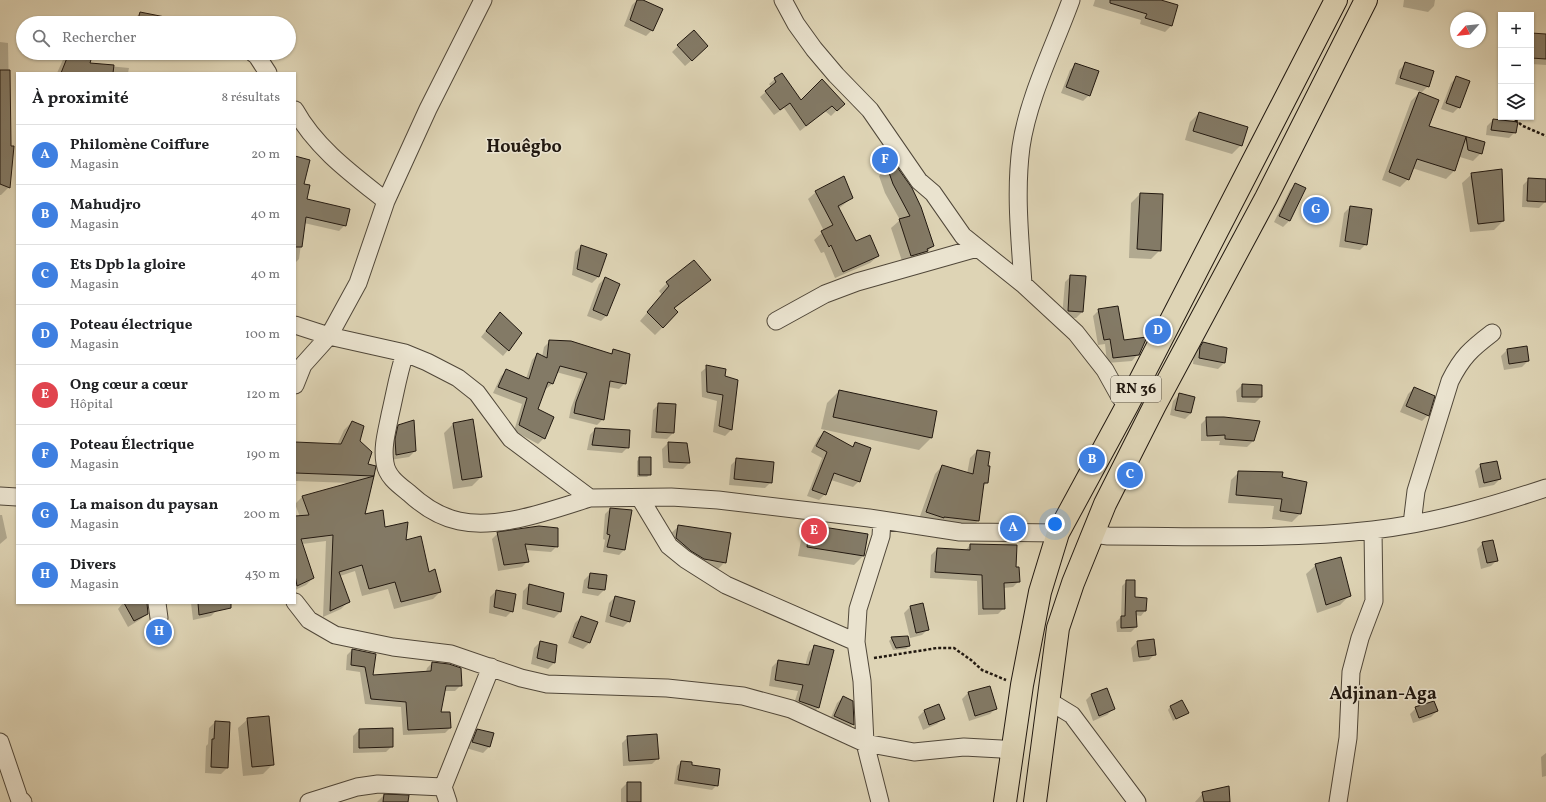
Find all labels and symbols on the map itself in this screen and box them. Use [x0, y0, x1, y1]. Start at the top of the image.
north arrow [1450, 12, 1486, 48]
district label: Houêgbo [486, 135, 562, 160]
pin: F [872, 145, 898, 175]
pin: G [1303, 195, 1329, 225]
pin: D [1145, 316, 1171, 346]
road number: RN 36 [1111, 376, 1161, 402]
pin: B [1079, 445, 1105, 475]
pin: C [1117, 460, 1143, 490]
pin: A [1000, 513, 1026, 543]
your location [1045, 514, 1065, 534]
pin: E [801, 516, 827, 546]
pin: H [146, 617, 172, 647]
district label: Adjinan-Aga [1329, 682, 1437, 707]

